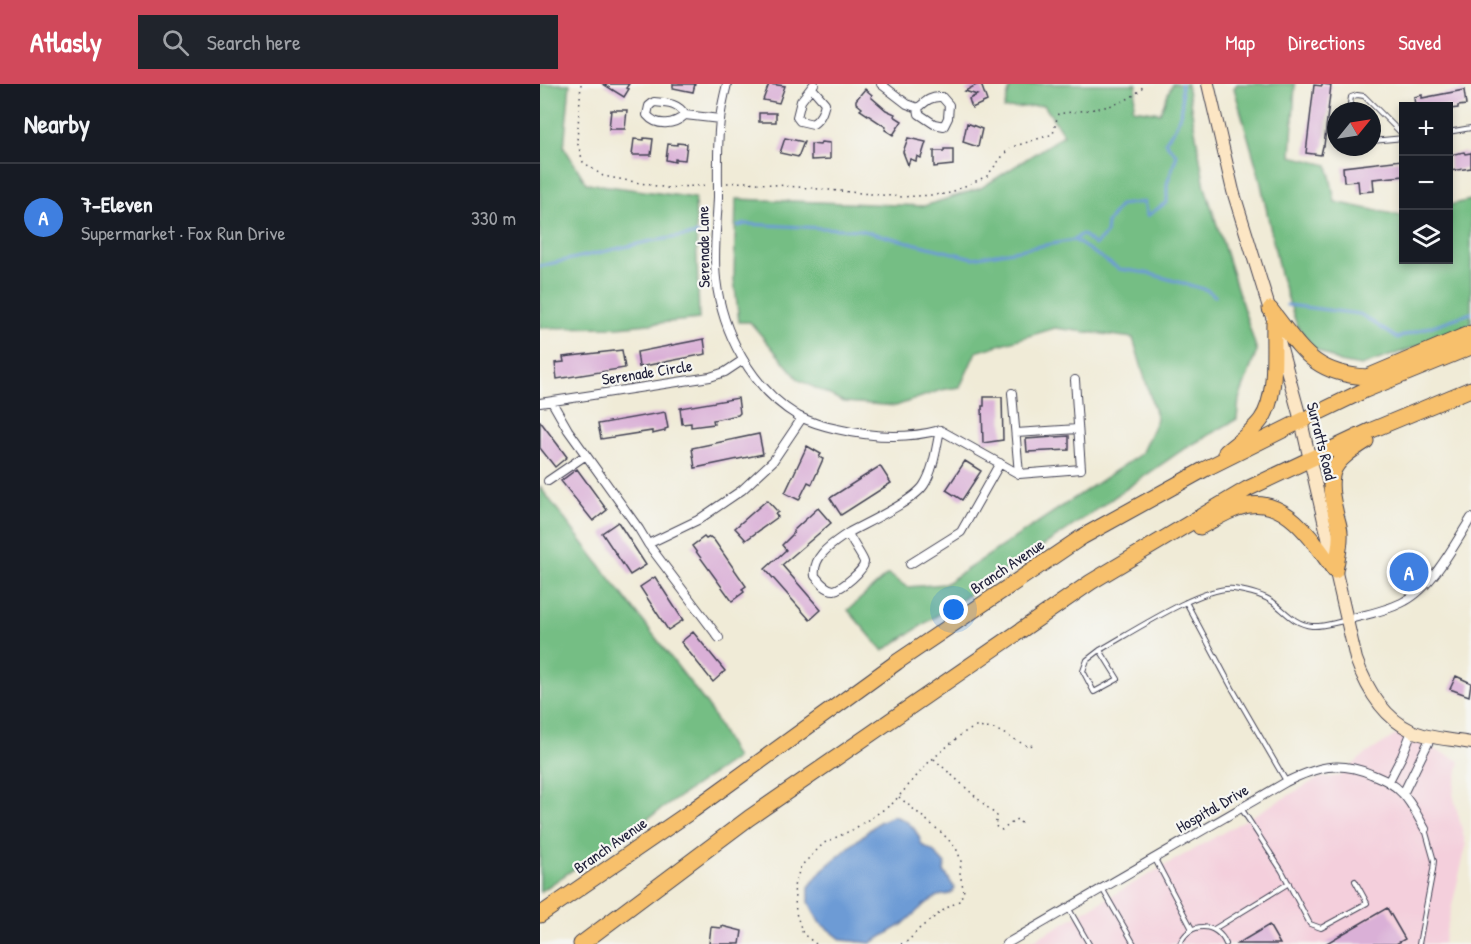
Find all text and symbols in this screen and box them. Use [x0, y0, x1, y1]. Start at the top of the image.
search box [138, 15, 558, 69]
text: Atlasly [30, 23, 102, 61]
icon: search [159, 26, 192, 59]
text: Search here [207, 27, 301, 57]
text: Map [1225, 28, 1255, 57]
text: Directions [1288, 28, 1365, 57]
text: Saved [1398, 28, 1441, 57]
north arrow [1327, 102, 1381, 156]
map controls [1399, 102, 1453, 264]
button: + [1399, 102, 1453, 156]
text: Nearby [24, 106, 90, 141]
button: − [1399, 156, 1453, 210]
text: 7-Eleven [81, 189, 153, 219]
text: A [39, 204, 48, 231]
text: 330 m [471, 204, 516, 231]
street label: Serenade Lane [691, 205, 715, 288]
button: layers [1399, 210, 1453, 264]
text: Supermarket · Fox Run Drive [81, 219, 285, 246]
street label: Serenade Circle [600, 354, 694, 390]
street label: Surratts Road [1302, 400, 1342, 482]
street label: Branch Avenue [966, 533, 1049, 599]
pin: A [1390, 550, 1428, 594]
your location [939, 595, 968, 624]
street label: Hospital Drive [1172, 778, 1253, 838]
street label: Branch Avenue [569, 811, 652, 878]

